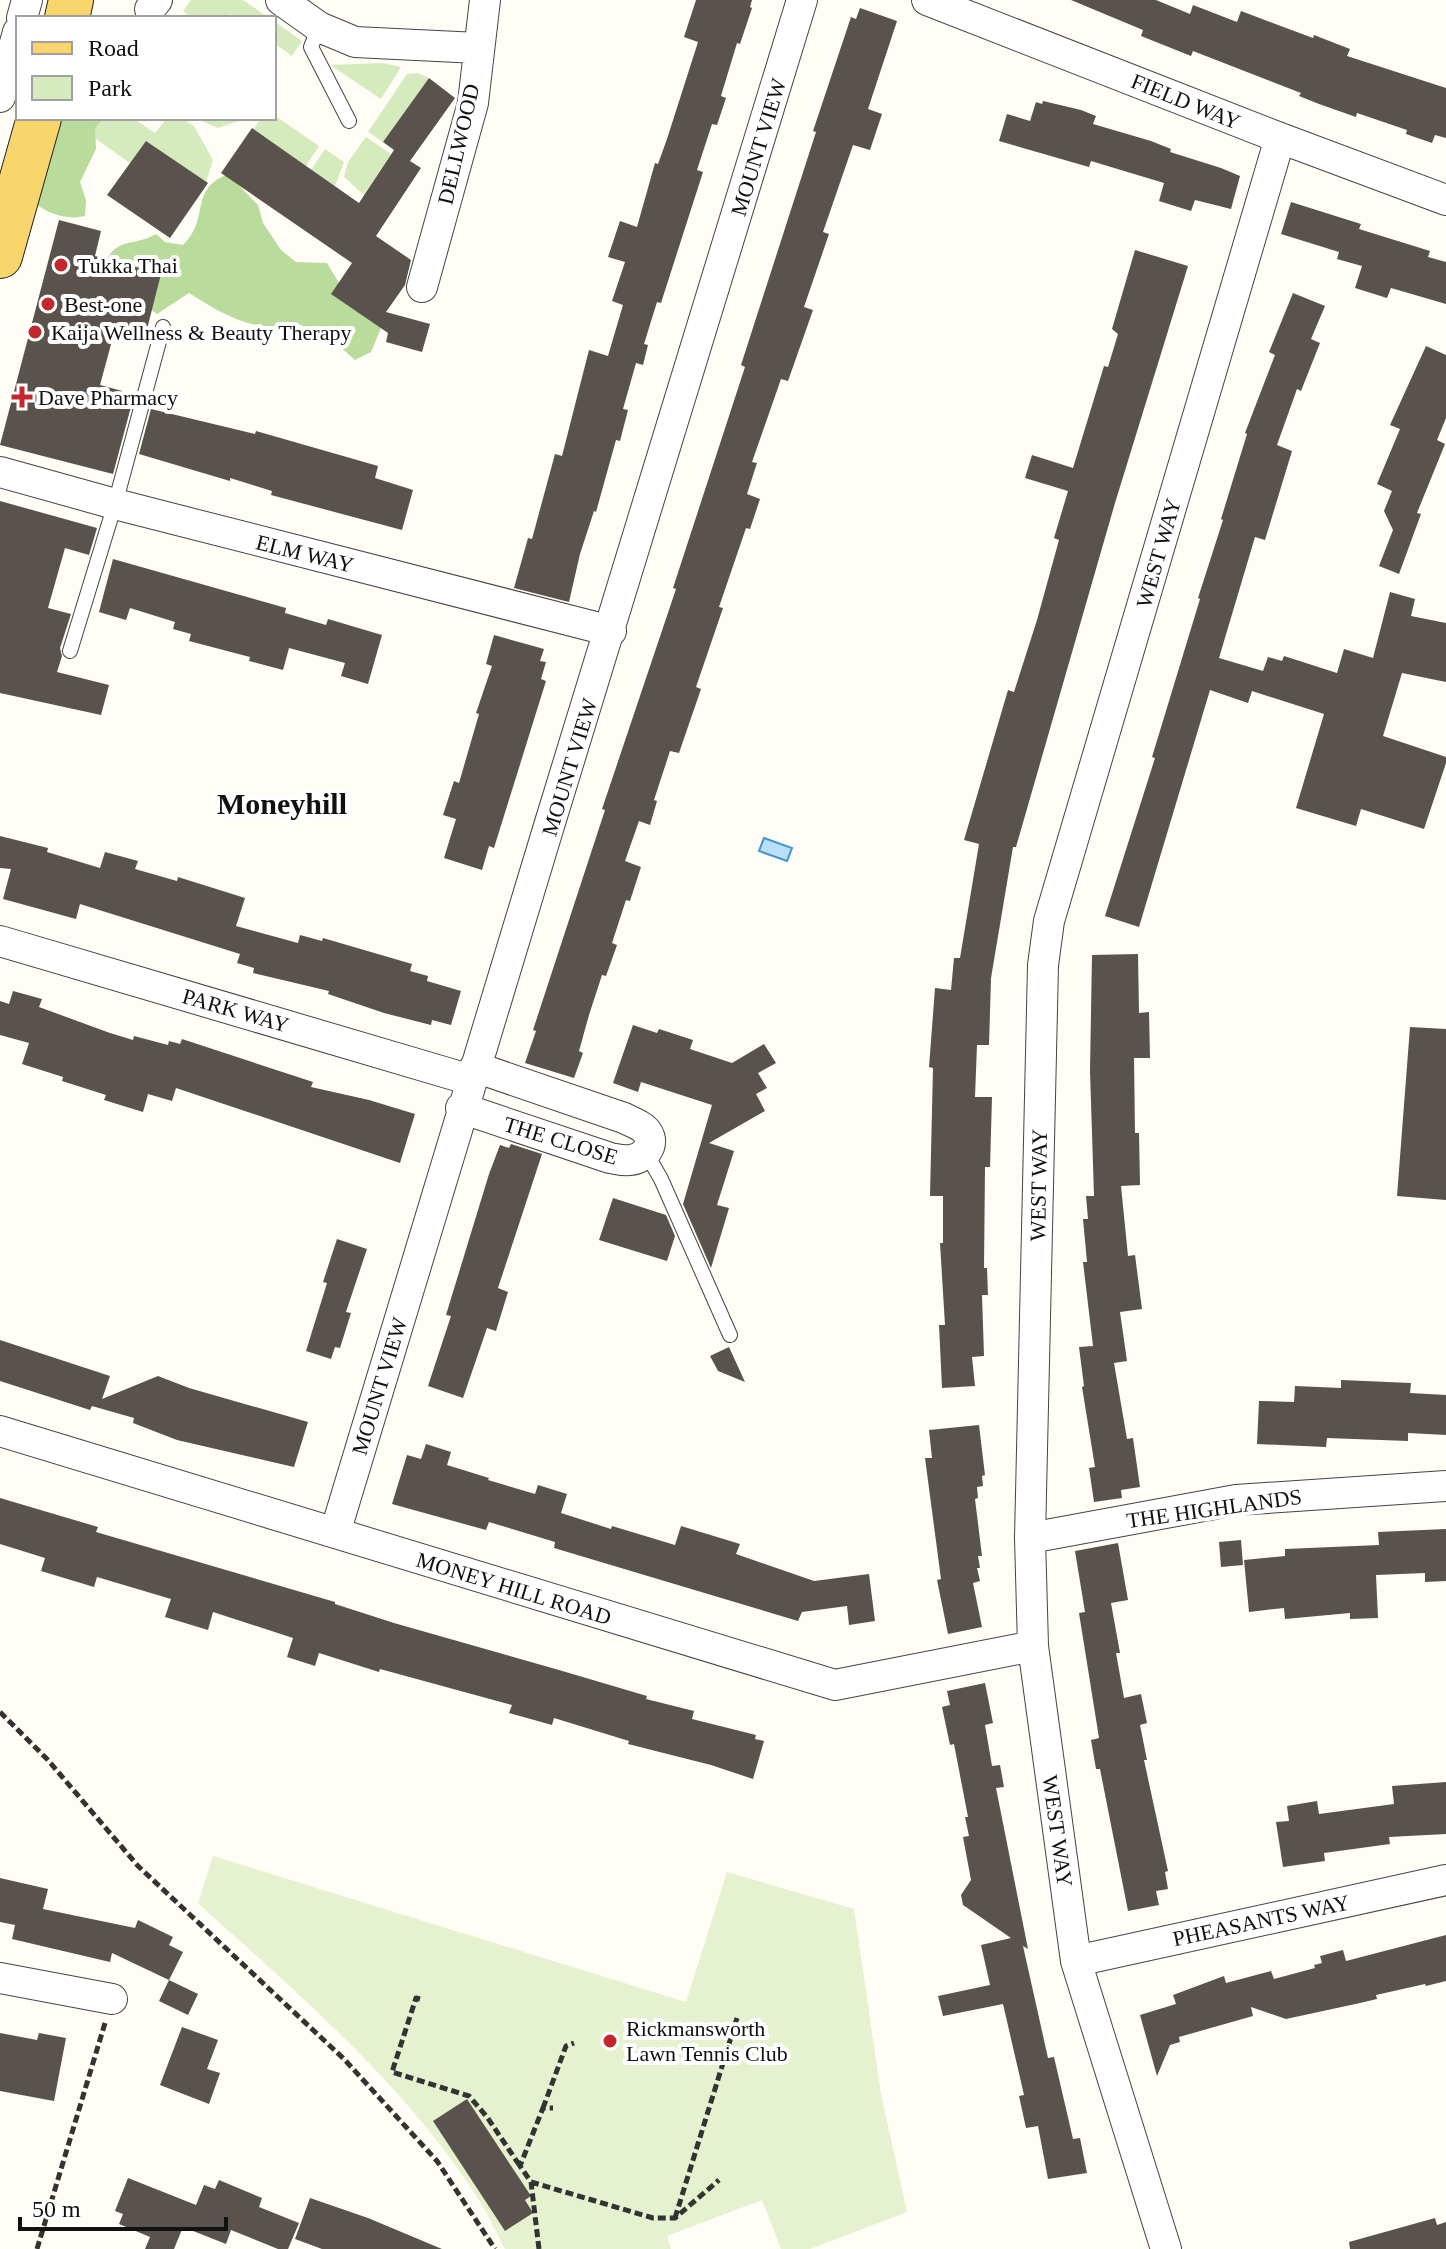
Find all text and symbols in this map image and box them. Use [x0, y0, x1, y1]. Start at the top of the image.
legend [16, 16, 276, 120]
text: Road [88, 35, 139, 61]
street label: FIELD WAY [1128, 68, 1244, 135]
text: Park [88, 75, 132, 101]
street label: MOUNT VIEW [726, 75, 791, 219]
street label: DELLWOOD [432, 81, 485, 207]
place label: Tukka Thai [77, 253, 178, 278]
marker: Tukka Thai [52, 256, 70, 274]
place label: Best-one [64, 292, 142, 317]
marker: Best-one [39, 295, 57, 313]
place label: Kaija Wellness & Beauty Therapy [51, 320, 351, 345]
marker: Kaija Wellness & Beauty Therapy [26, 323, 44, 341]
place label: Dave Pharmacy [38, 385, 178, 410]
marker: Dave Pharmacy [13, 388, 31, 406]
street label: WEST WAY [1131, 495, 1186, 611]
street label: ELM WAY [254, 529, 356, 578]
street label: MOUNT VIEW [537, 695, 602, 839]
district label: Moneyhill [217, 787, 347, 820]
street label: PARK WAY [180, 983, 292, 1038]
street label: THE CLOSE [501, 1111, 621, 1170]
street label: WEST WAY [1025, 1128, 1052, 1242]
street label: MOUNT VIEW [347, 1314, 412, 1458]
street label: THE HIGHLANDS [1125, 1484, 1303, 1533]
street label: MONEY HILL ROAD [413, 1547, 614, 1630]
street label: WEST WAY [1037, 1774, 1078, 1889]
street label: PHEASANTS WAY [1170, 1889, 1352, 1951]
place label: Rickmansworth Lawn Tennis Club [626, 2016, 788, 2066]
marker: Rickmansworth Lawn Tennis Club [601, 2032, 619, 2050]
scale bar [20, 2181, 226, 2231]
text: 50 m [32, 2196, 81, 2222]

